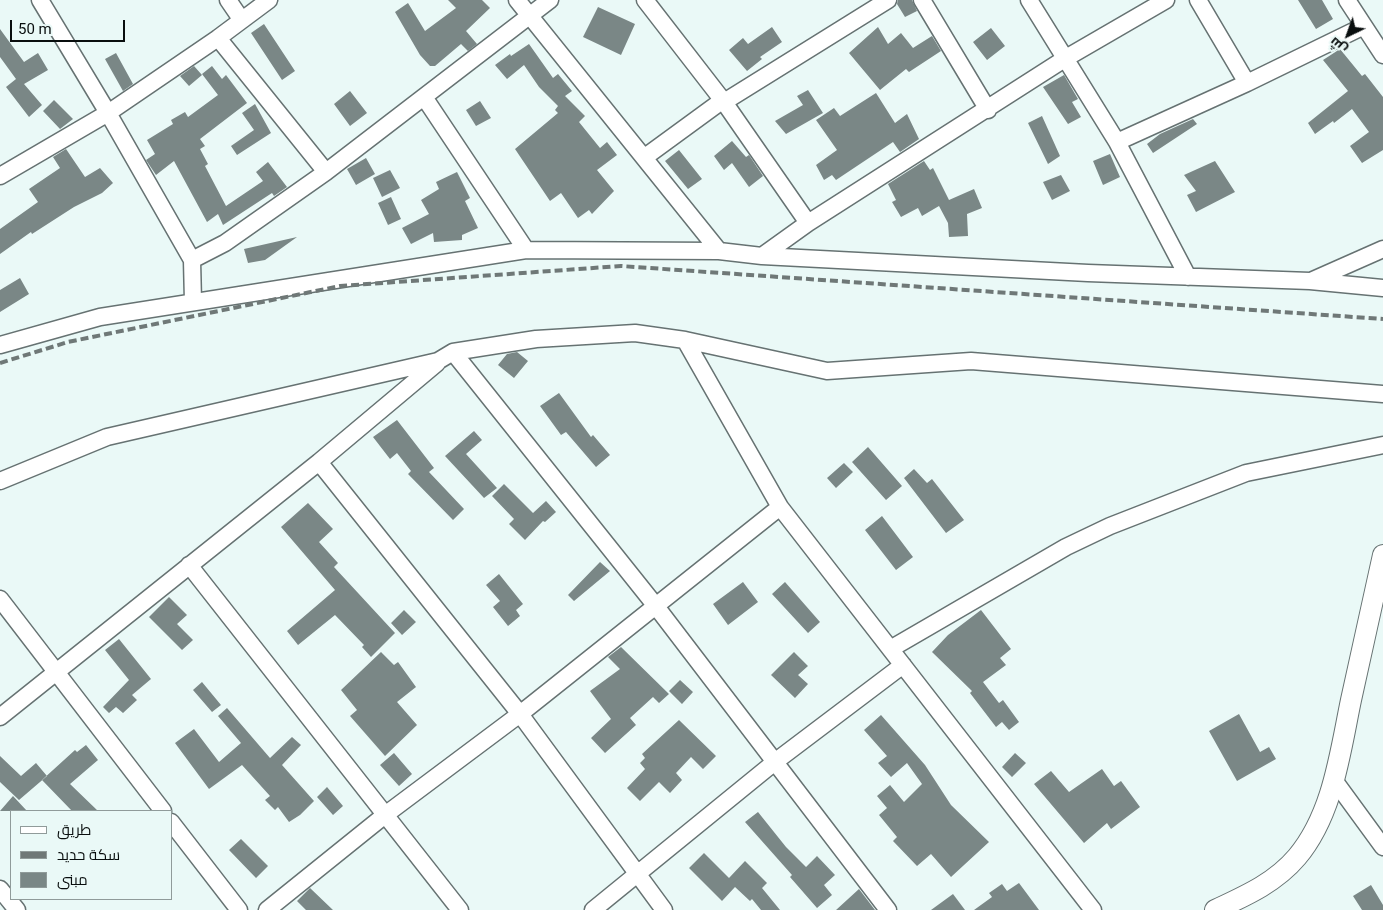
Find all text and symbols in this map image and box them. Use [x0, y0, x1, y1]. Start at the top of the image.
scale bar [12, 10, 128, 42]
north arrow [1323, 10, 1373, 60]
text: 50 m [18, 20, 52, 38]
text: ش [1326, 34, 1350, 58]
legend [10, 810, 172, 900]
text: طريق [57, 821, 91, 839]
text: سكة حديد [57, 846, 120, 864]
text: مبنى [57, 871, 88, 889]

